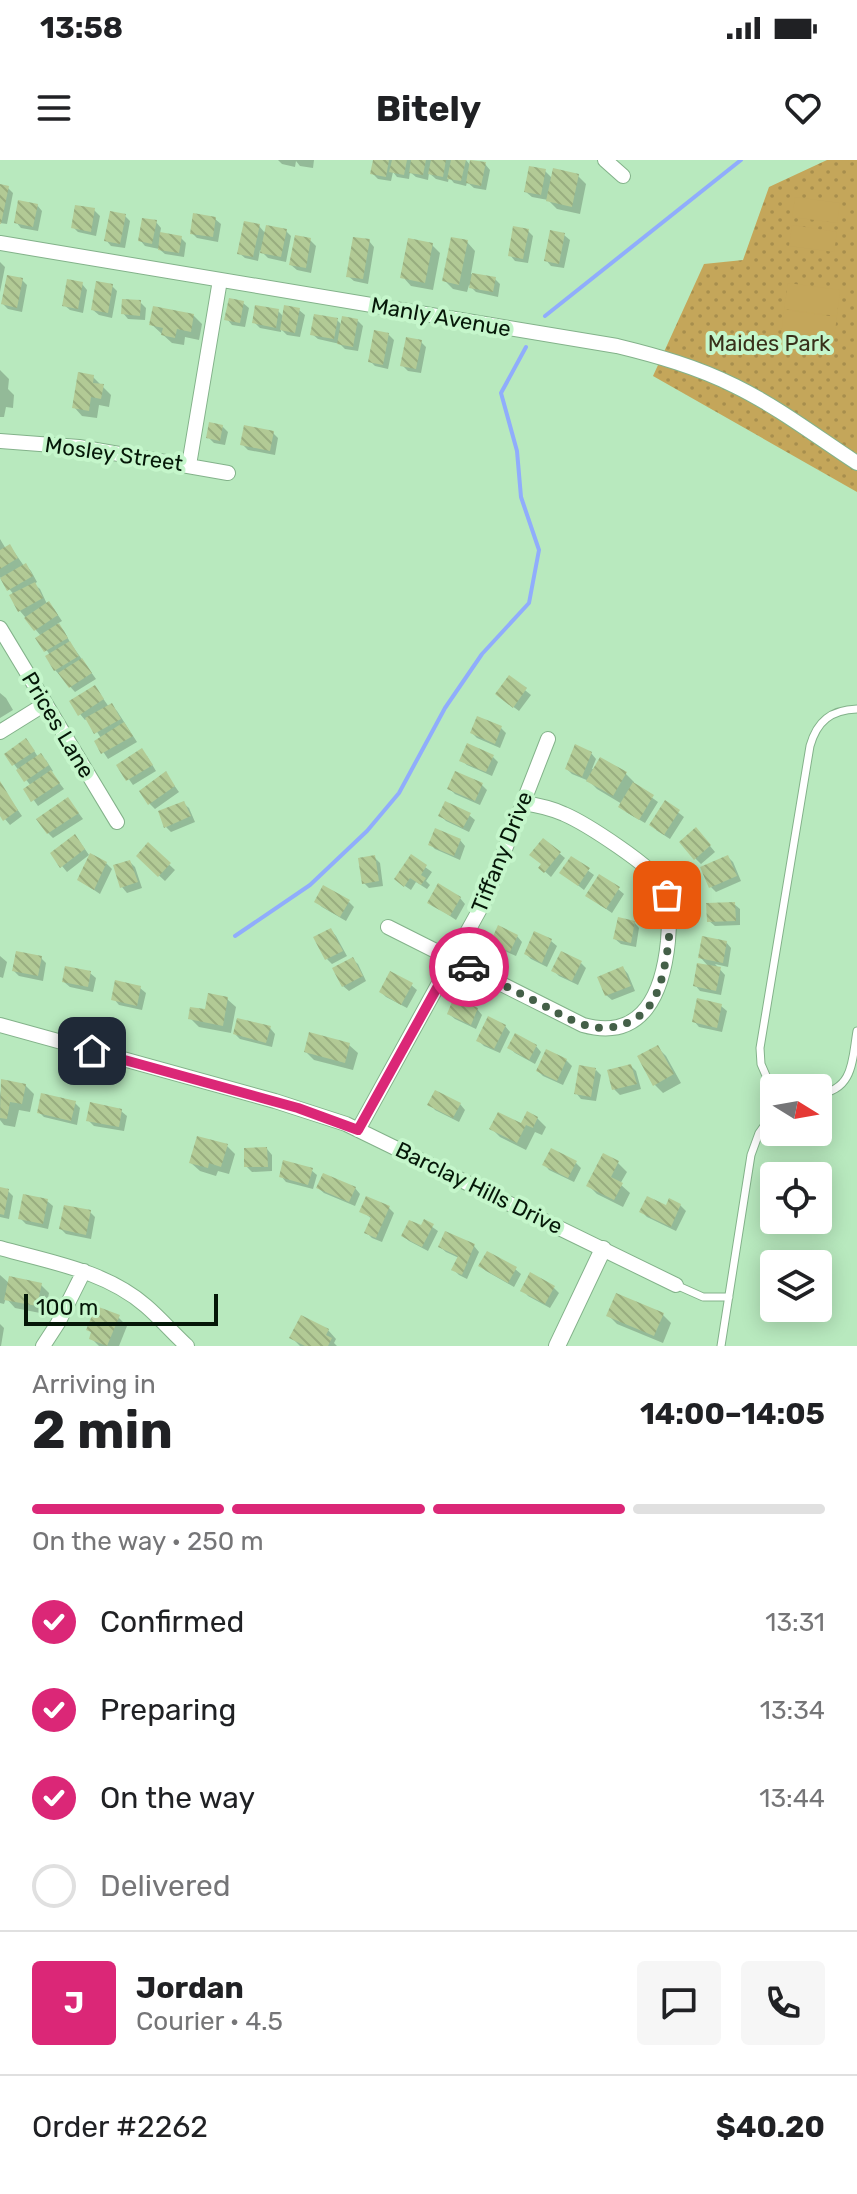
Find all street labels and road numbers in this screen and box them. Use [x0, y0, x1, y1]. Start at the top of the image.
street label: Manly Avenue [369, 291, 513, 343]
street label: Mosley Street [43, 431, 185, 477]
street label: Prices Lane [16, 667, 100, 783]
street label: Tiffany Drive [465, 788, 539, 916]
street label: Barclay Hills Drive [391, 1136, 567, 1240]

